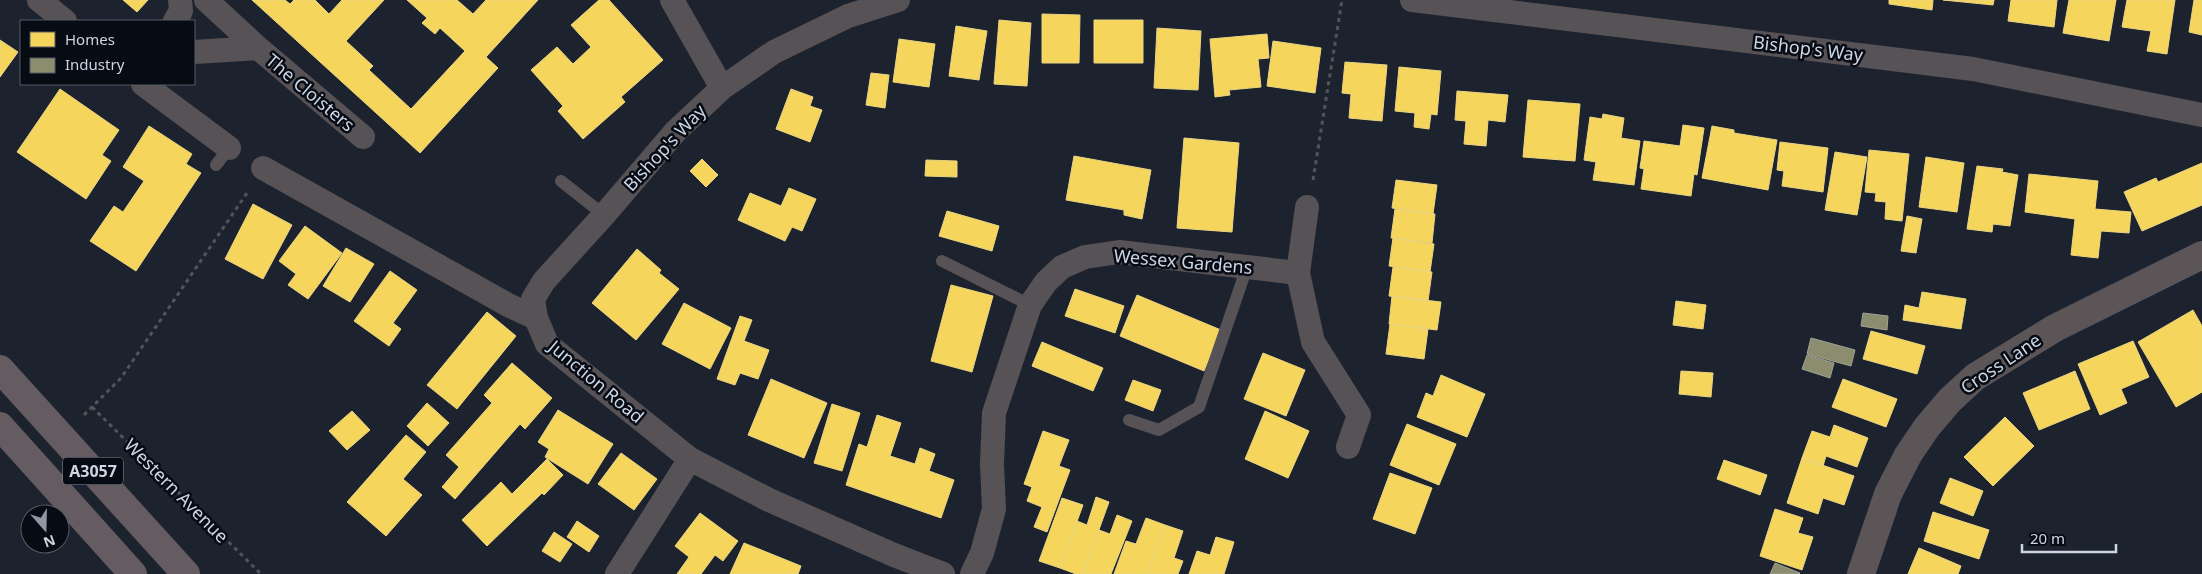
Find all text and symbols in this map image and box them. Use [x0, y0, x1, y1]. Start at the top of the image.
legend [20, 20, 195, 85]
text: Homes [65, 29, 115, 49]
street label: Bishop's Way [1752, 29, 1865, 67]
street label: The Cloisters [261, 48, 360, 136]
text: Industry [65, 54, 125, 74]
street label: Bishop's Way [618, 98, 711, 196]
street label: Wessex Gardens [1113, 243, 1253, 279]
street label: Cross Lane [1956, 327, 2045, 399]
street label: Junction Road [543, 333, 649, 428]
street label: Western Avenue [119, 433, 234, 548]
road number: A3057 [63, 458, 123, 484]
north arrow [20, 504, 70, 554]
scale bar [2022, 522, 2116, 554]
text: 20 m [2030, 528, 2065, 548]
text: N [41, 531, 58, 553]

